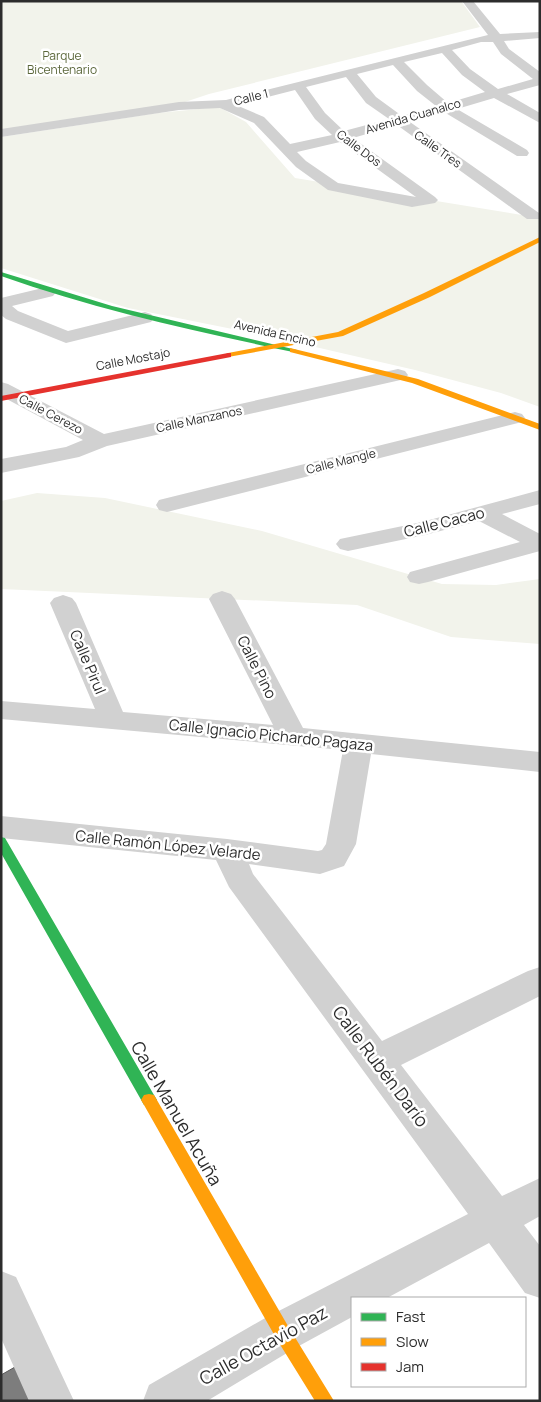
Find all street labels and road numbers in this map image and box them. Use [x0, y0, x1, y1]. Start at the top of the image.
street label: Calle 1 [232, 85, 270, 109]
street label: Avenida Cuanalco [363, 94, 463, 138]
street label: Calle Dos [333, 126, 385, 170]
street label: Calle Tres [411, 126, 465, 172]
street label: Avenida Encino [233, 315, 317, 351]
street label: Calle Mostajo [94, 343, 172, 375]
street label: Calle Cerezo [16, 390, 86, 438]
street label: Calle Manzanos [155, 402, 243, 436]
street label: Calle Mangle [304, 444, 378, 478]
street label: Calle Cacao [402, 502, 487, 542]
street label: Calle Pirul [65, 626, 111, 698]
street label: Calle Pino [232, 632, 282, 702]
street label: Calle Ignacio Pichardo Pagaza [168, 714, 374, 756]
street label: Calle Ramón López Velarde [74, 825, 262, 865]
street label: Calle Rubén Darío [327, 1000, 435, 1132]
street label: Calle Manuel Acuña [126, 1036, 228, 1190]
street label: Calle Octavio Paz [195, 1300, 331, 1390]

